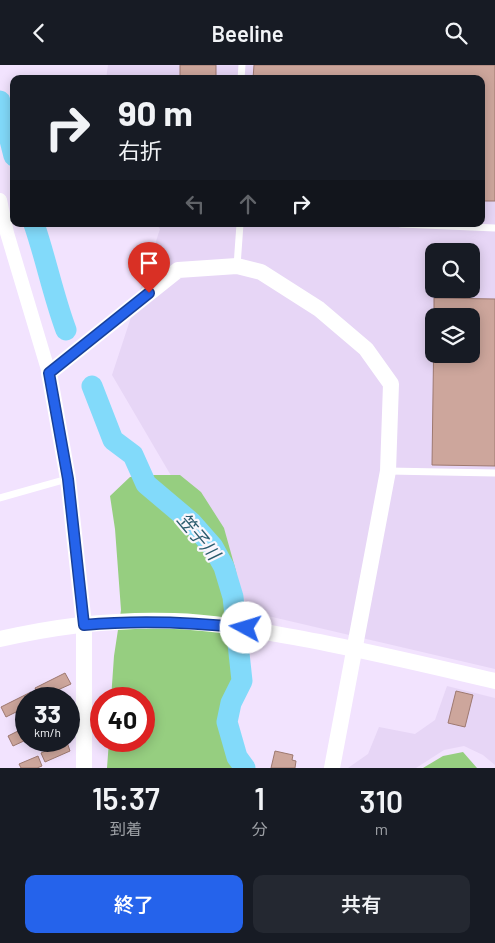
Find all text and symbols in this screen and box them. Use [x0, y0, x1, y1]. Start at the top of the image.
icon: back [25, 19, 53, 47]
icon: search [442, 19, 470, 47]
text: Beeline [211, 20, 284, 46]
text: 90 m [118, 91, 193, 133]
icon: right [35, 95, 100, 160]
text: 右折 [118, 137, 162, 163]
icon: left [181, 190, 209, 218]
icon: ahead [234, 190, 262, 218]
icon: right [287, 190, 315, 218]
pin [128, 242, 170, 293]
map controls [425, 243, 480, 363]
button: search [425, 243, 480, 298]
icon: arrive [135, 249, 163, 277]
button: layers [425, 308, 480, 363]
water label: 笠子川 [173, 508, 226, 565]
position arrow [219, 601, 271, 653]
speed limit sign: 40 [90, 687, 155, 752]
text: 33 [34, 698, 61, 728]
text: km/h [34, 725, 61, 739]
text: 15:37 [92, 780, 160, 816]
text: 1 [254, 780, 265, 816]
text: 310 [360, 783, 403, 819]
text: 到着 [110, 819, 142, 838]
text: 分 [252, 819, 268, 838]
text: m [375, 819, 388, 838]
button: 終了 [25, 875, 243, 933]
button: 共有 [253, 875, 470, 933]

